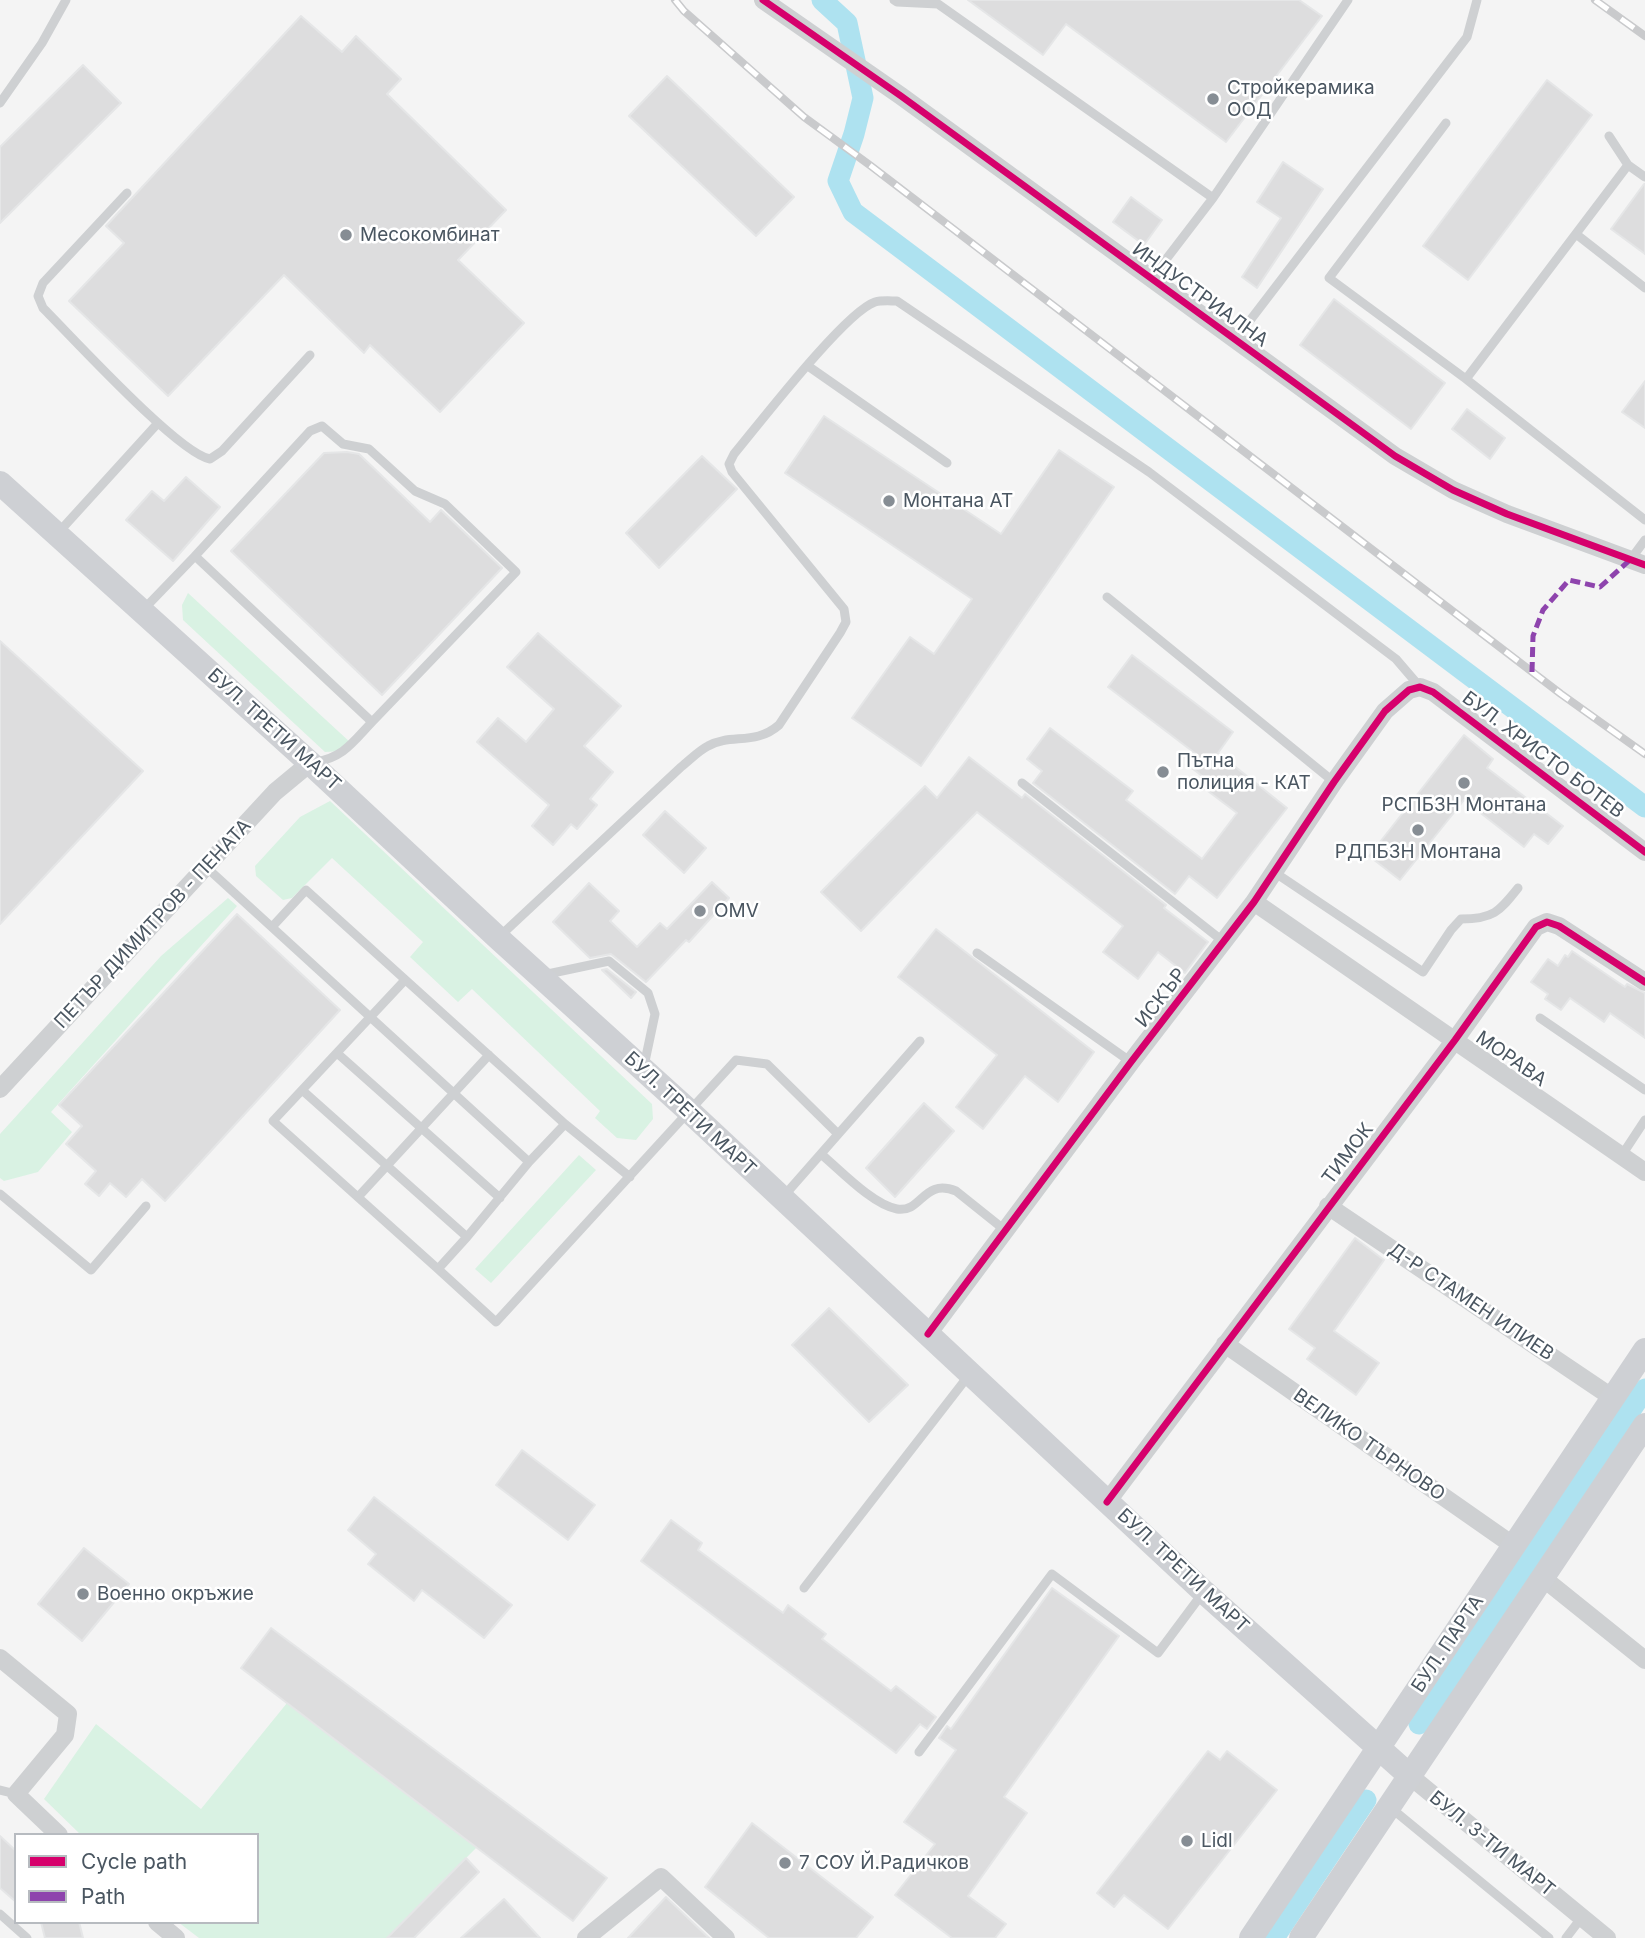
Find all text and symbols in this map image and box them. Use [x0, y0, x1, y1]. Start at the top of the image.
place label: Стройкерамика ООД [1227, 77, 1375, 121]
marker: Стройкерамика ООД [1205, 91, 1221, 107]
place label: Месокомбинат [360, 224, 500, 246]
marker: Месокомбинат [338, 227, 354, 243]
street label: ИНДУСТРИАЛНА [1128, 238, 1272, 352]
place label: Монтана АТ [903, 490, 1013, 512]
marker: Монтана АТ [881, 493, 897, 509]
street label: БУЛ. ТРЕТИ МАРТ [203, 664, 345, 796]
street label: БУЛ. ХРИСТО БОТЕВ [1458, 687, 1628, 823]
place label: Пътна полиция - КАТ [1177, 750, 1311, 794]
marker: Пътна полиция - КАТ [1155, 764, 1171, 780]
marker: РСПБЗН Монтана [1456, 775, 1472, 791]
place label: РСПБЗН Монтана [1382, 794, 1546, 816]
street label: ПЕТЪР ДИМИТРОВ - ПЕНАТА [50, 815, 256, 1033]
marker: РДПБЗН Монтана [1410, 822, 1426, 838]
place label: РДПБЗН Монтана [1335, 841, 1501, 863]
place label: OMV [714, 900, 759, 922]
marker: OMV [692, 903, 708, 919]
street label: ИСКЪР [1131, 964, 1191, 1032]
street label: МОРАВА [1471, 1026, 1551, 1092]
street label: БУЛ. ТРЕТИ МАРТ [619, 1047, 761, 1181]
street label: ТИМОК [1318, 1119, 1378, 1189]
street label: Д-Р СТАМЕН ИЛИЕВ [1384, 1238, 1558, 1366]
street label: ВЕЛИКО ТЪРНОВО [1289, 1384, 1449, 1506]
street label: БУЛ. ТРЕТИ МАРТ [1112, 1504, 1254, 1638]
place label: Военно окръжие [97, 1583, 254, 1605]
marker: Военно окръжие [75, 1586, 91, 1602]
street label: БУЛ. ПАРТА [1407, 1591, 1489, 1697]
street label: БУЛ. 3-ТИ МАРТ [1425, 1786, 1559, 1902]
place label: Lidl [1201, 1830, 1233, 1852]
legend [14, 1833, 259, 1924]
marker: Lidl [1179, 1833, 1195, 1849]
text: Cycle path [81, 1849, 187, 1874]
place label: 7 СОУ Й.Радичков [799, 1852, 969, 1874]
marker: 7 СОУ Й.Радичков [777, 1855, 793, 1871]
text: Path [81, 1884, 126, 1909]

